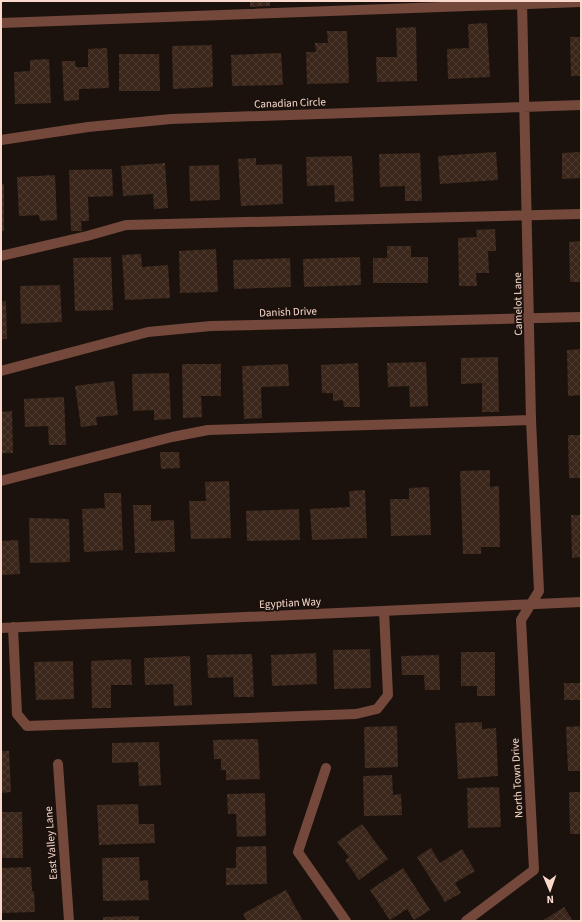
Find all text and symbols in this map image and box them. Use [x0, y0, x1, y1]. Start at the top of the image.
street label: Canadian Circle [254, 94, 327, 112]
street label: Camelot Lane [510, 272, 526, 336]
street label: Danish Drive [259, 303, 318, 321]
street label: Egyptian Way [259, 594, 321, 612]
street label: North Town Drive [507, 737, 527, 818]
street label: East Valley Lane [41, 805, 61, 880]
north arrow [530, 870, 570, 910]
text: N [546, 892, 554, 907]

